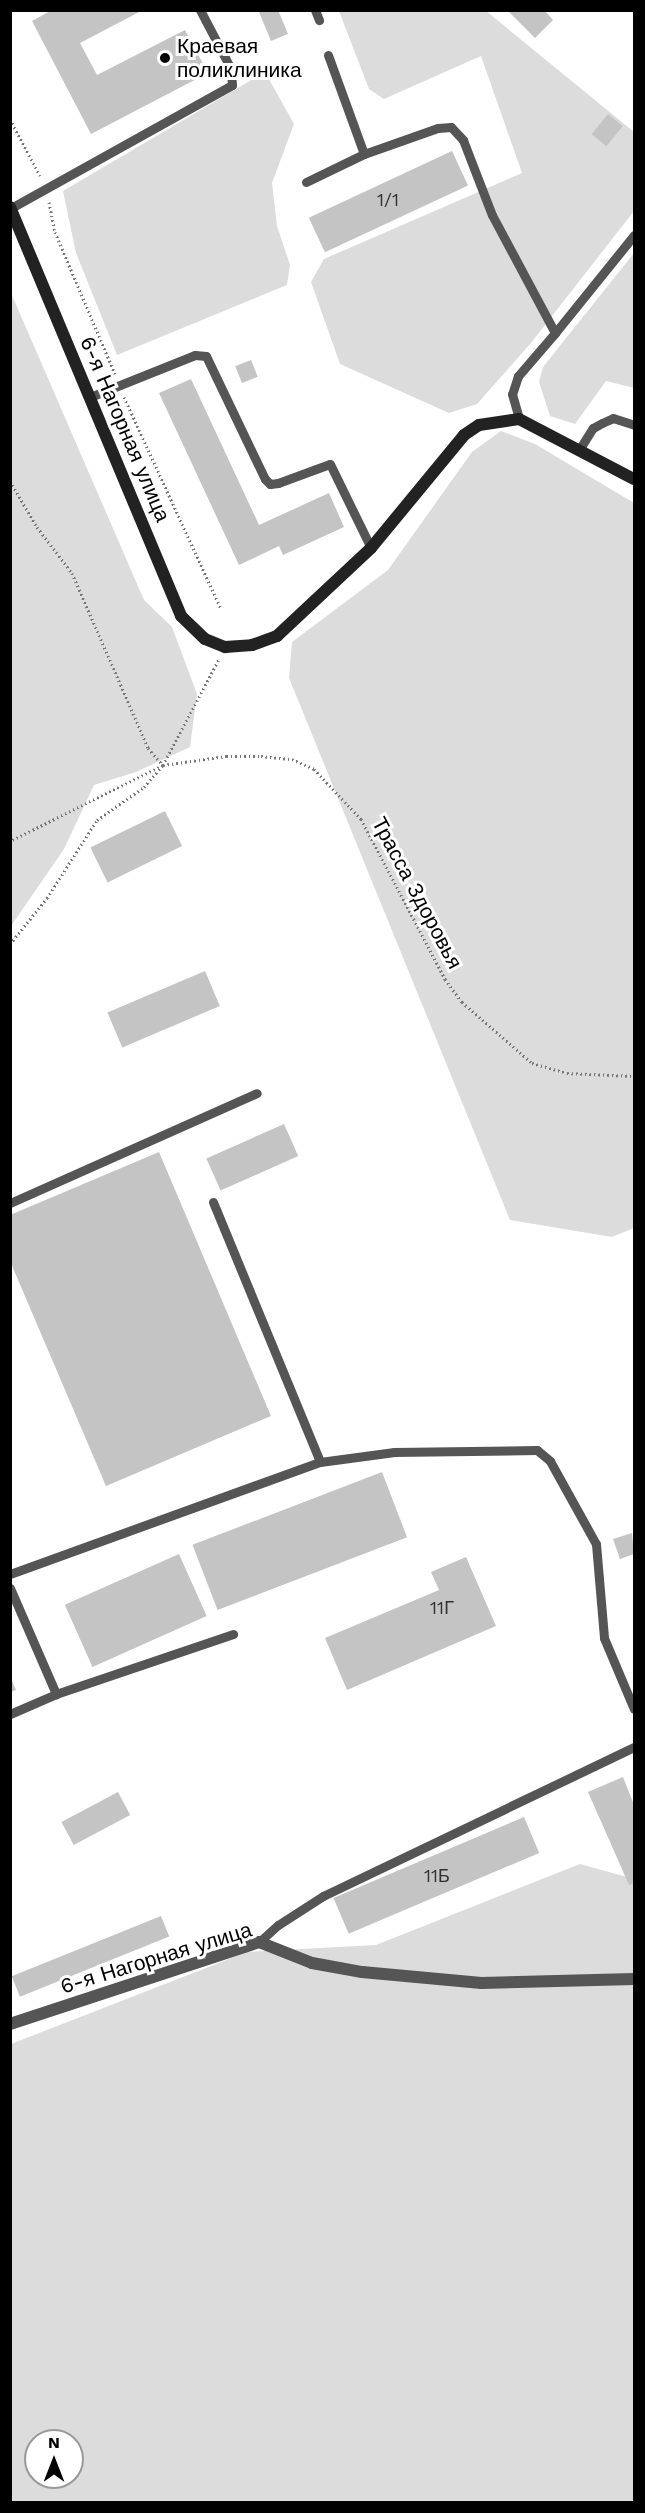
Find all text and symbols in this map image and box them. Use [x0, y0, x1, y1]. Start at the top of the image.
place label: Краевая поликлиника [177, 33, 302, 83]
marker: Краевая поликлиника [158, 51, 172, 65]
house number: 1/1 [377, 189, 399, 211]
street label: 6-я Нагорная улица [75, 333, 175, 525]
street label: Трасса Здоровья [366, 813, 468, 973]
house number: 11Г [430, 1597, 454, 1619]
house number: 11Б [424, 1865, 450, 1887]
street label: 6-я Нагорная улица [57, 1917, 255, 1999]
north arrow [24, 2429, 84, 2489]
text: N [48, 2433, 60, 2452]

